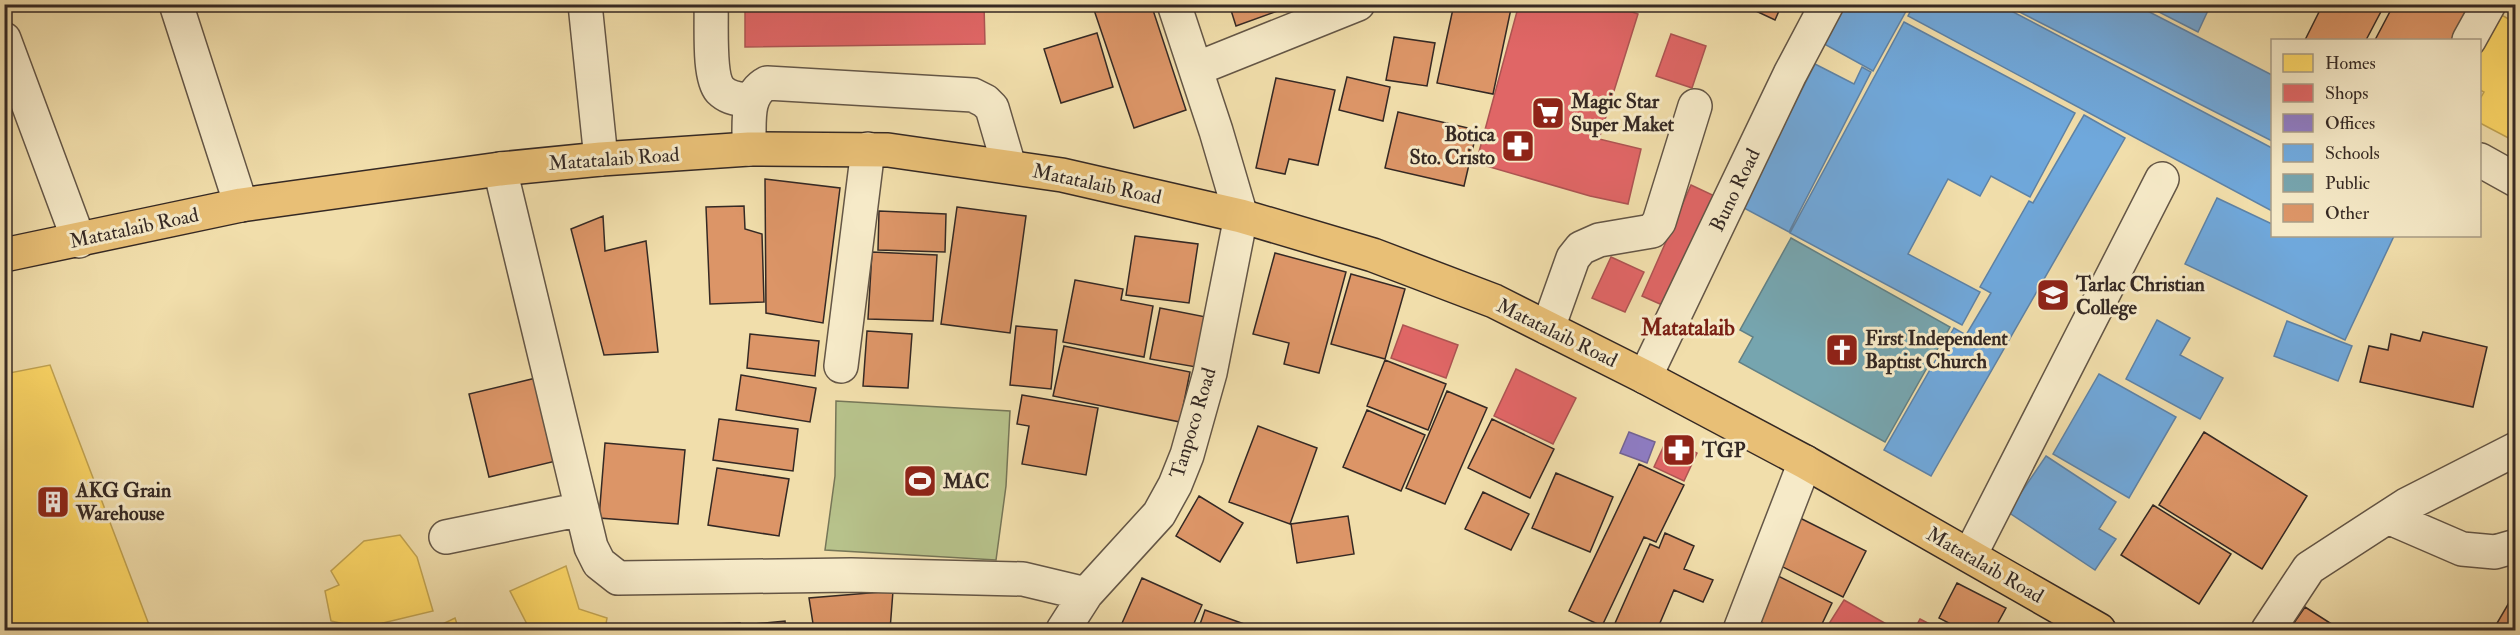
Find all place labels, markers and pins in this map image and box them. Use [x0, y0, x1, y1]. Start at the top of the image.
place label: Magic Star Super Maket [1570, 89, 1675, 138]
supermarket icon: Magic Star Super Maket [1530, 95, 1566, 131]
place label: Botica Sto. Cristo [1410, 122, 1496, 170]
pharmacy icon: Botica Sto. Cristo [1500, 128, 1536, 164]
place label: Tarlac Christian College [2075, 272, 2206, 321]
school or university icon: Tarlac Christian College [2035, 277, 2071, 313]
place label: First Independent Baptist Church [1865, 326, 2008, 375]
church icon: First Independent Baptist Church [1824, 332, 1860, 368]
pharmacy icon: TGP [1661, 432, 1697, 468]
place label: TGP [1701, 438, 1746, 463]
sports icon: MAC [902, 463, 938, 499]
place label: MAC [942, 469, 989, 494]
place label: AKG Grain Warehouse [75, 478, 172, 526]
building icon: AKG Grain Warehouse [35, 484, 71, 520]

